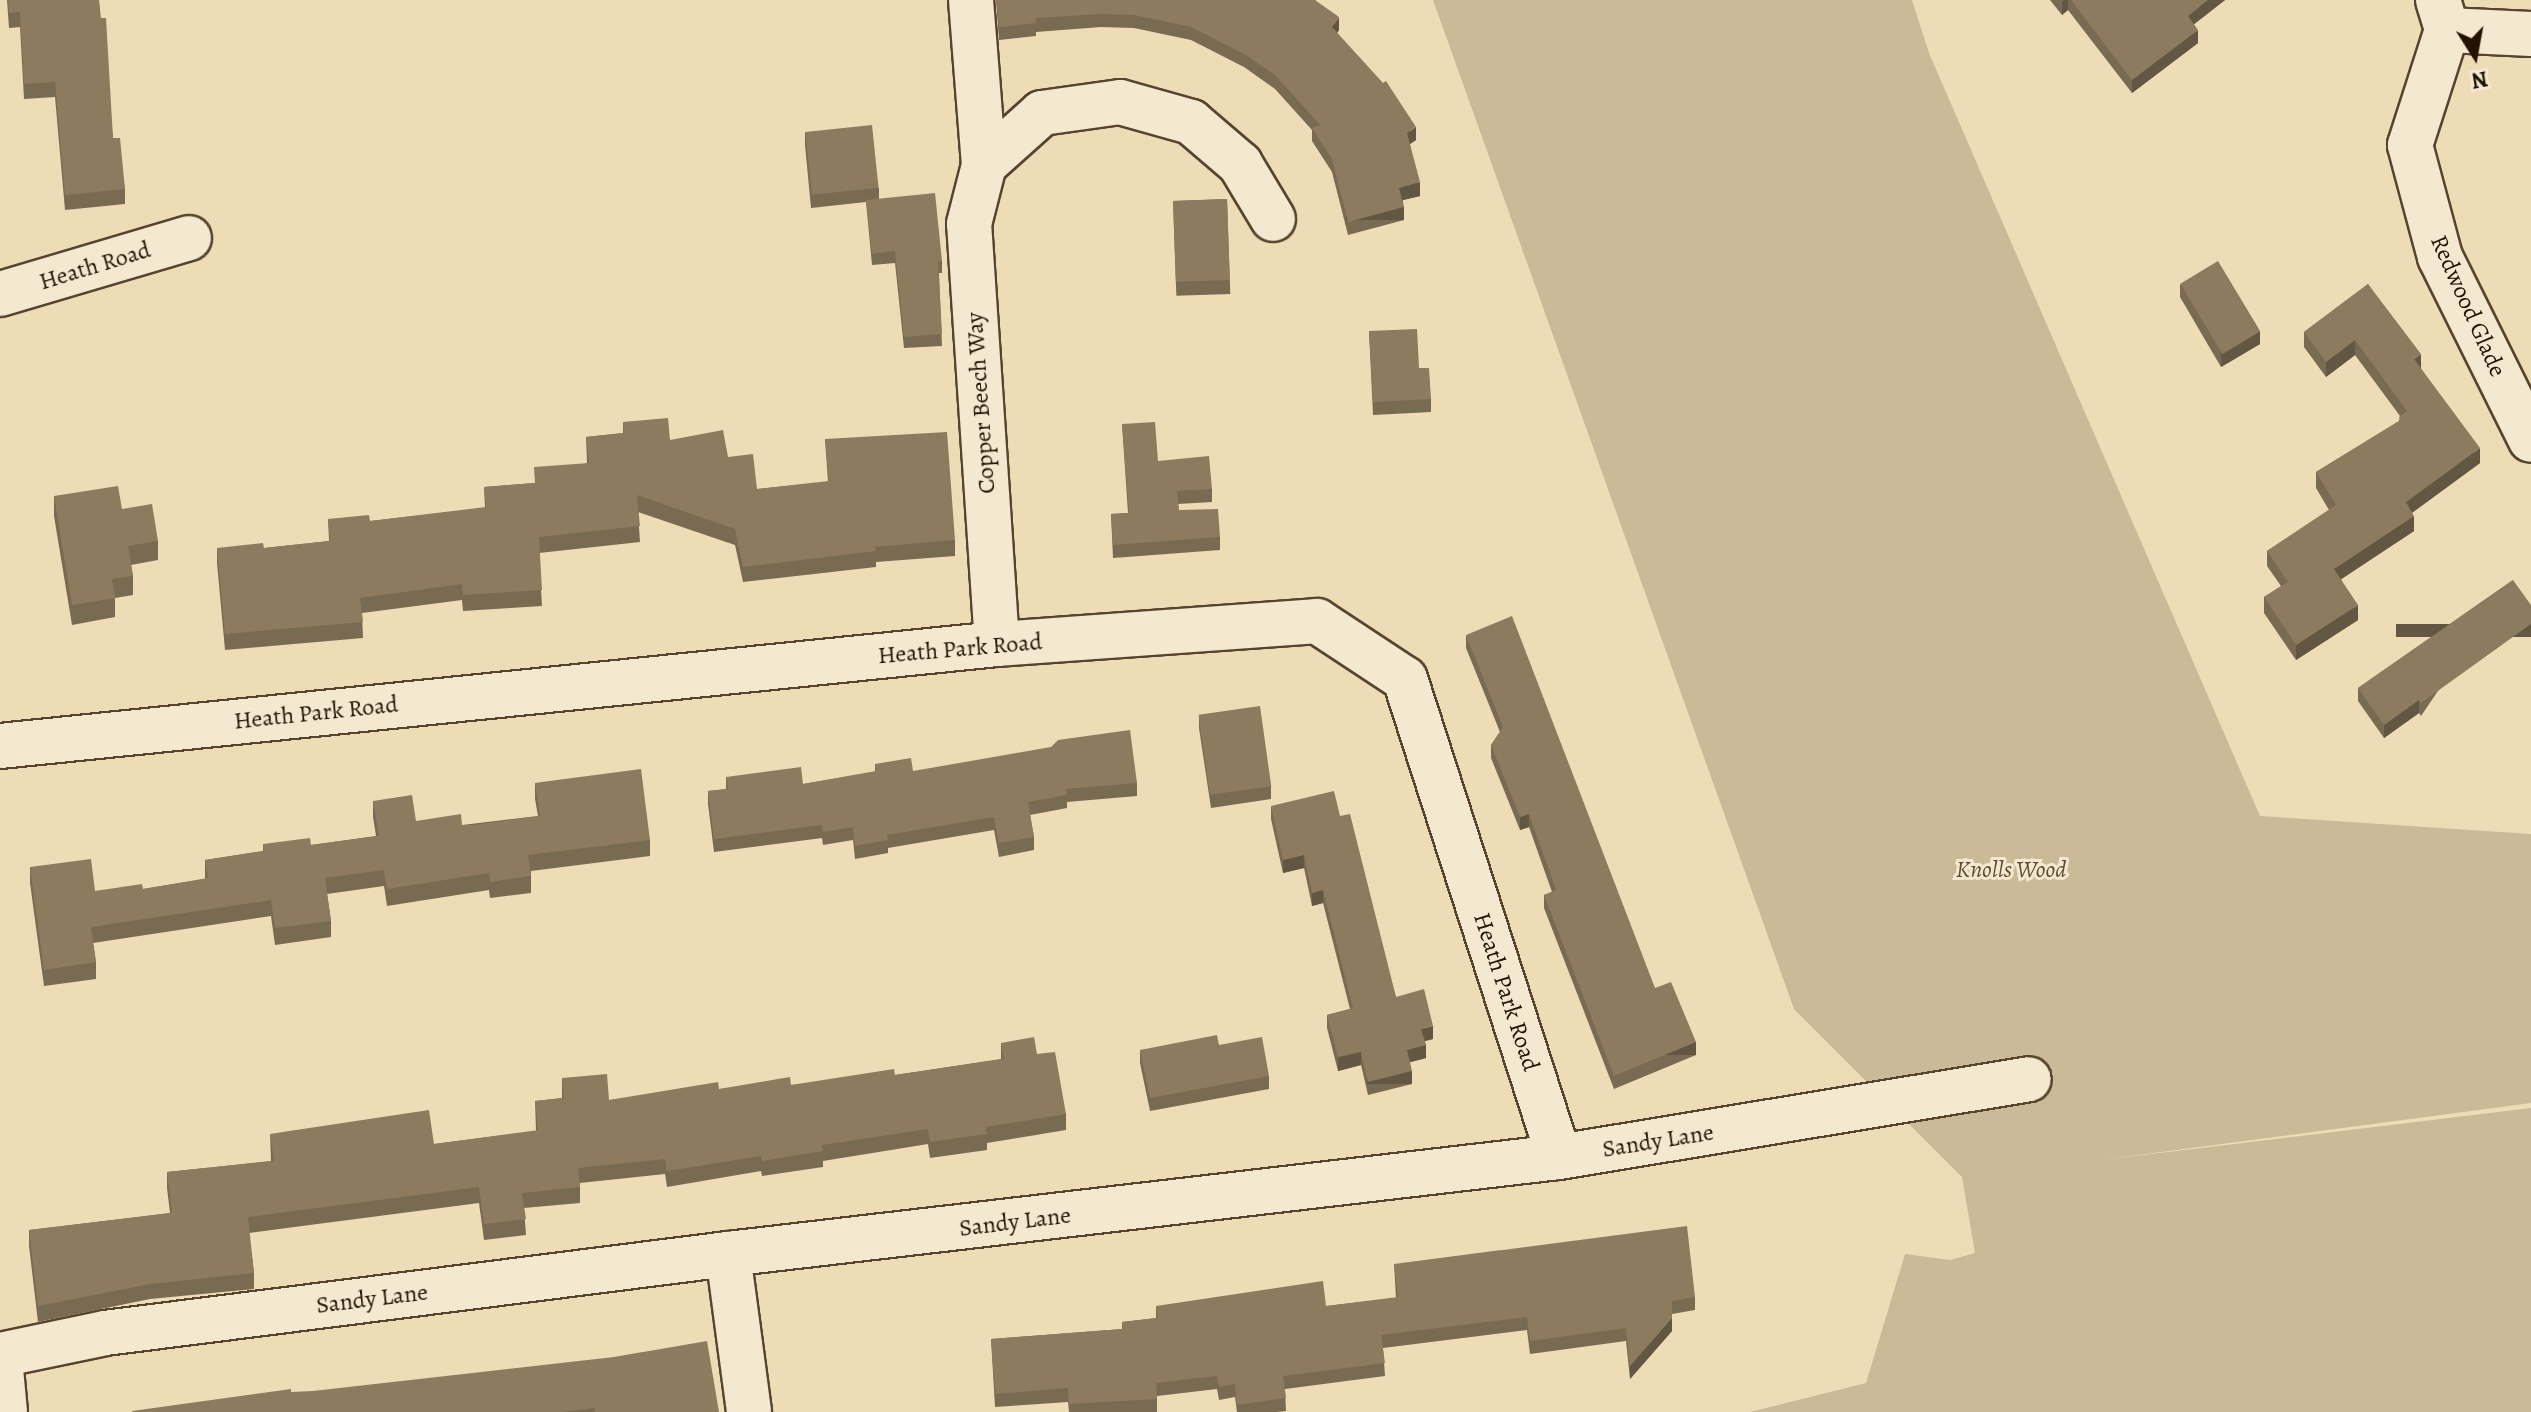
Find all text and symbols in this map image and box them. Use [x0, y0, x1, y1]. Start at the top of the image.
north arrow [2435, 16, 2515, 96]
text: N [2469, 63, 2490, 96]
street label: Redwood Glade [2424, 231, 2512, 381]
street label: Heath Road [36, 235, 154, 297]
street label: Copper Beech Way [960, 311, 1002, 495]
street label: Heath Park Road [877, 627, 1043, 671]
street label: Heath Park Road [233, 690, 399, 736]
park label: Knolls Wood [1956, 856, 2066, 884]
street label: Heath Park Road [1467, 909, 1545, 1075]
street label: Sandy Lane [1600, 1118, 1716, 1164]
street label: Sandy Lane [958, 1201, 1072, 1243]
street label: Sandy Lane [315, 1278, 429, 1320]

